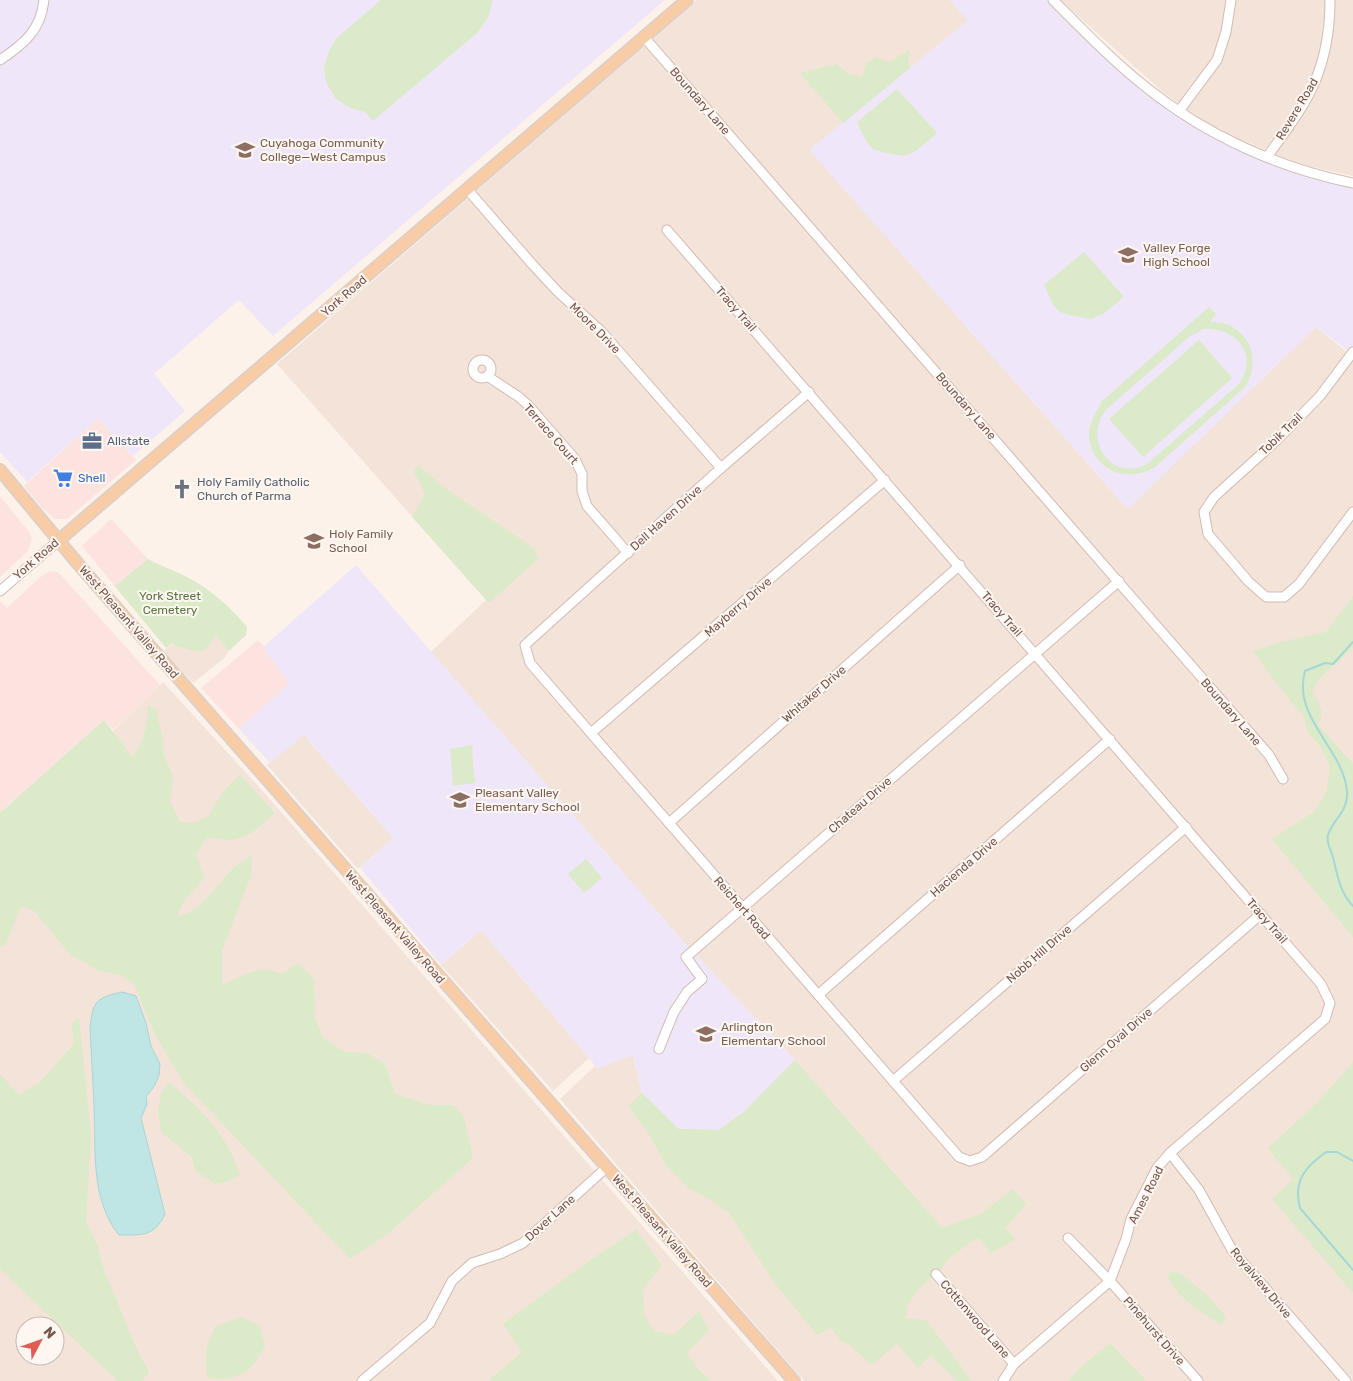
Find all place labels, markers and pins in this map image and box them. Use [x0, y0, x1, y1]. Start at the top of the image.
place label: Cuyahoga Community College—West Campus [260, 136, 386, 164]
school or university icon: Cuyahoga Community College—West Campus [234, 139, 256, 161]
place label: Valley Forge High School [1143, 241, 1211, 269]
school or university icon: Valley Forge High School [1117, 244, 1139, 266]
office icon: Allstate [81, 430, 103, 452]
place label: Allstate [107, 434, 150, 448]
supermarket icon: Shell [52, 467, 74, 489]
place label: Shell [78, 471, 105, 485]
place label: Holy Family Catholic Church of Parma [197, 475, 310, 503]
church icon: Holy Family Catholic Church of Parma [171, 478, 193, 500]
place label: Holy Family School [329, 527, 393, 555]
school or university icon: Holy Family School [303, 530, 325, 552]
place label: Pleasant Valley Elementary School [475, 786, 580, 814]
school or university icon: Pleasant Valley Elementary School [449, 789, 471, 811]
place label: Arlington Elementary School [721, 1020, 826, 1048]
school or university icon: Arlington Elementary School [695, 1023, 717, 1045]

